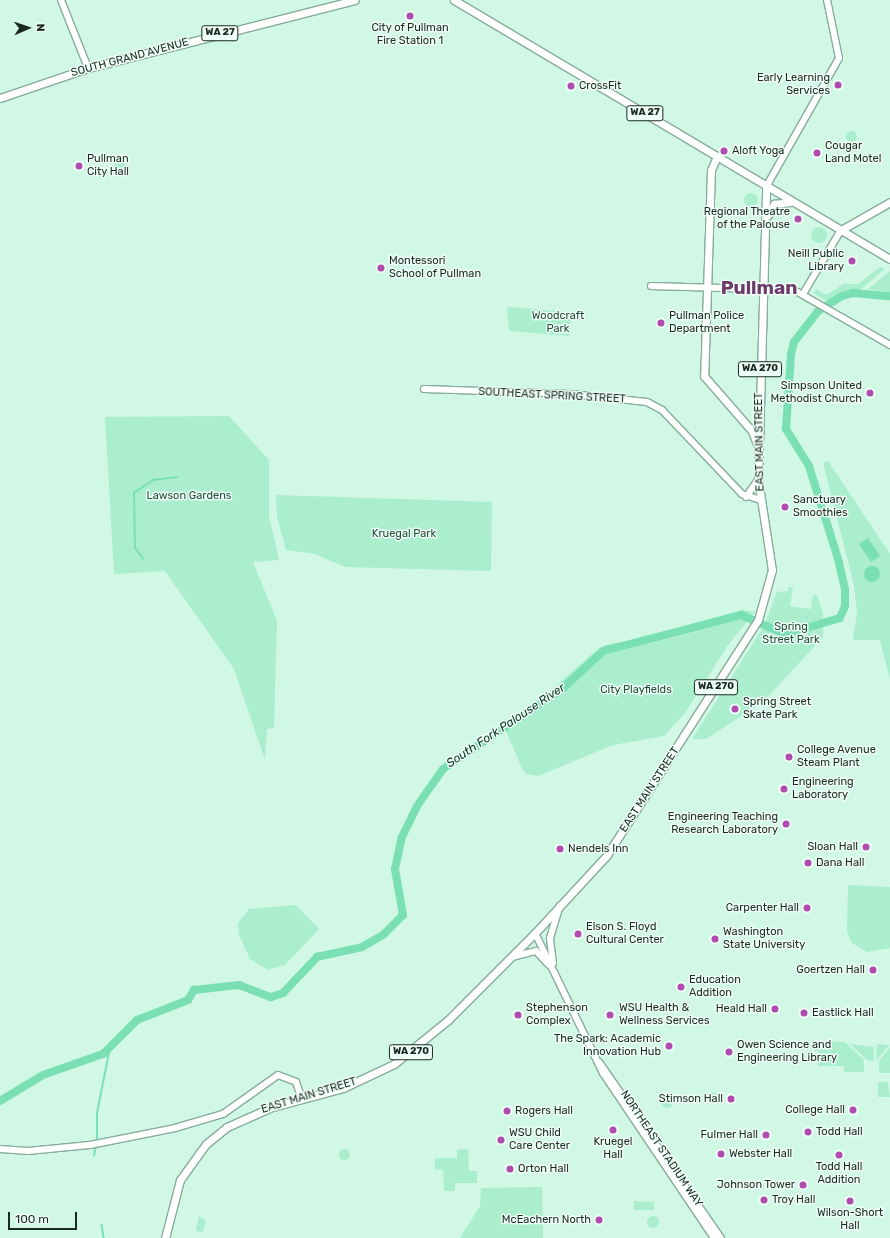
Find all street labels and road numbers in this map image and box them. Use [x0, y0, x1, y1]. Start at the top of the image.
road number: WA 27 [201, 25, 239, 41]
street label: SOUTH GRAND AVENUE [70, 36, 190, 80]
road number: WA 27 [626, 105, 664, 121]
road number: WA 270 [737, 361, 783, 377]
street label: SOUTHEAST SPRING STREET [478, 386, 626, 406]
street label: EAST MAIN STREET [753, 392, 767, 492]
road number: WA 270 [693, 679, 739, 695]
street label: EAST MAIN STREET [617, 745, 683, 835]
road number: WA 270 [388, 1044, 434, 1060]
street label: EAST MAIN STREET [260, 1075, 358, 1117]
street label: NORTHEAST STADIUM WAY [617, 1088, 705, 1210]

